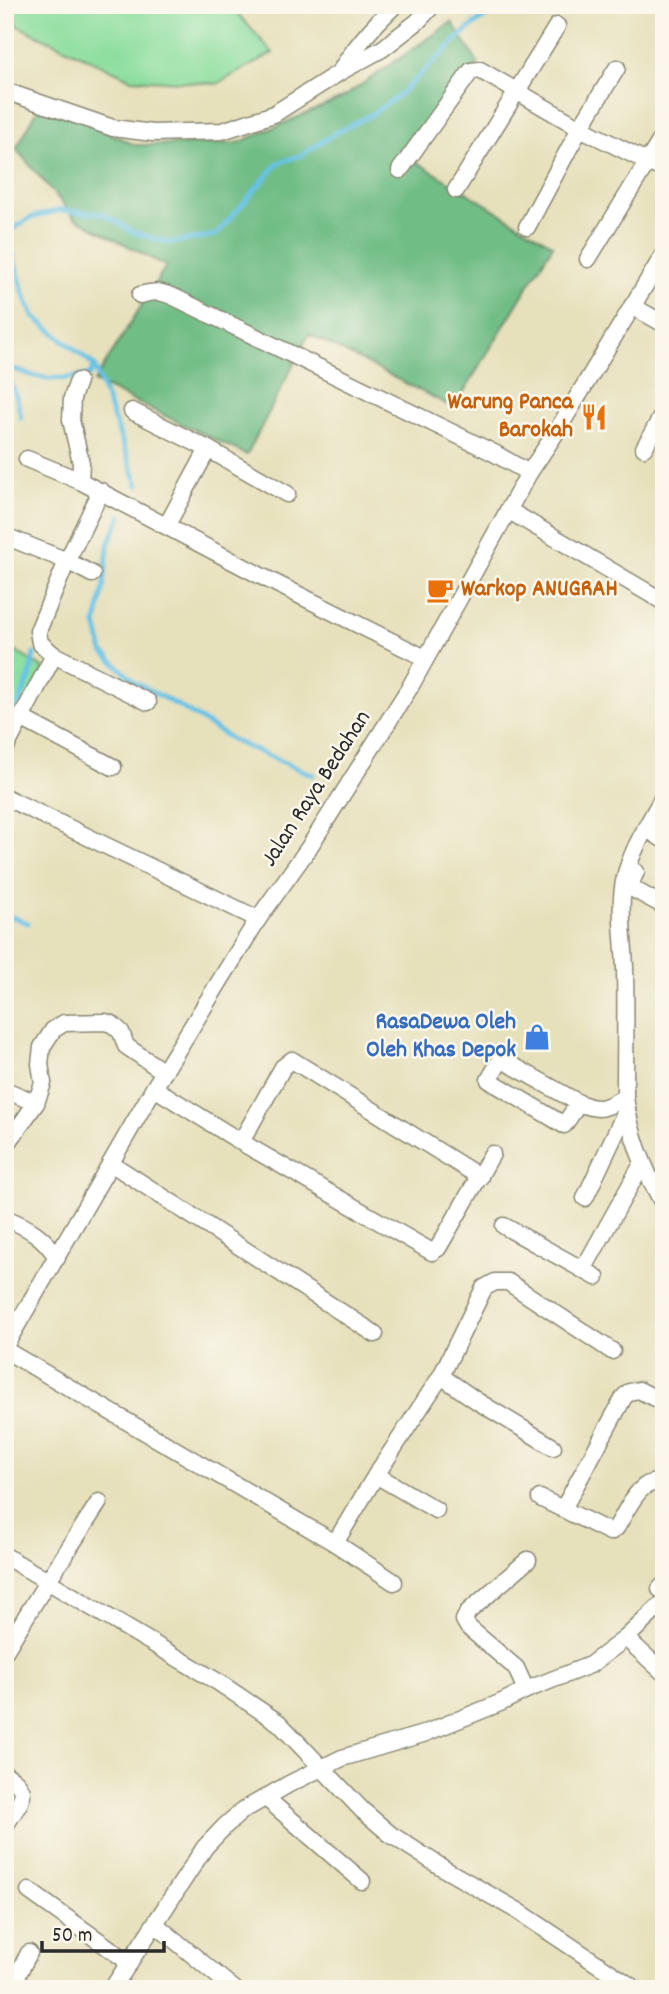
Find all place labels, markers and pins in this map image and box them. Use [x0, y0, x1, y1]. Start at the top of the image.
place label: Warung Panca Barokah [447, 386, 574, 448]
restaurant icon: Warung Panca Barokah [579, 402, 609, 432]
place label: Warkop ANUGRAH [461, 573, 618, 607]
cafe icon: Warkop ANUGRAH [425, 575, 455, 605]
place label: RasaDewa Oleh Oleh Khas Depok [366, 1006, 516, 1068]
shop icon: RasaDewa Oleh Oleh Khas Depok [522, 1022, 552, 1052]

